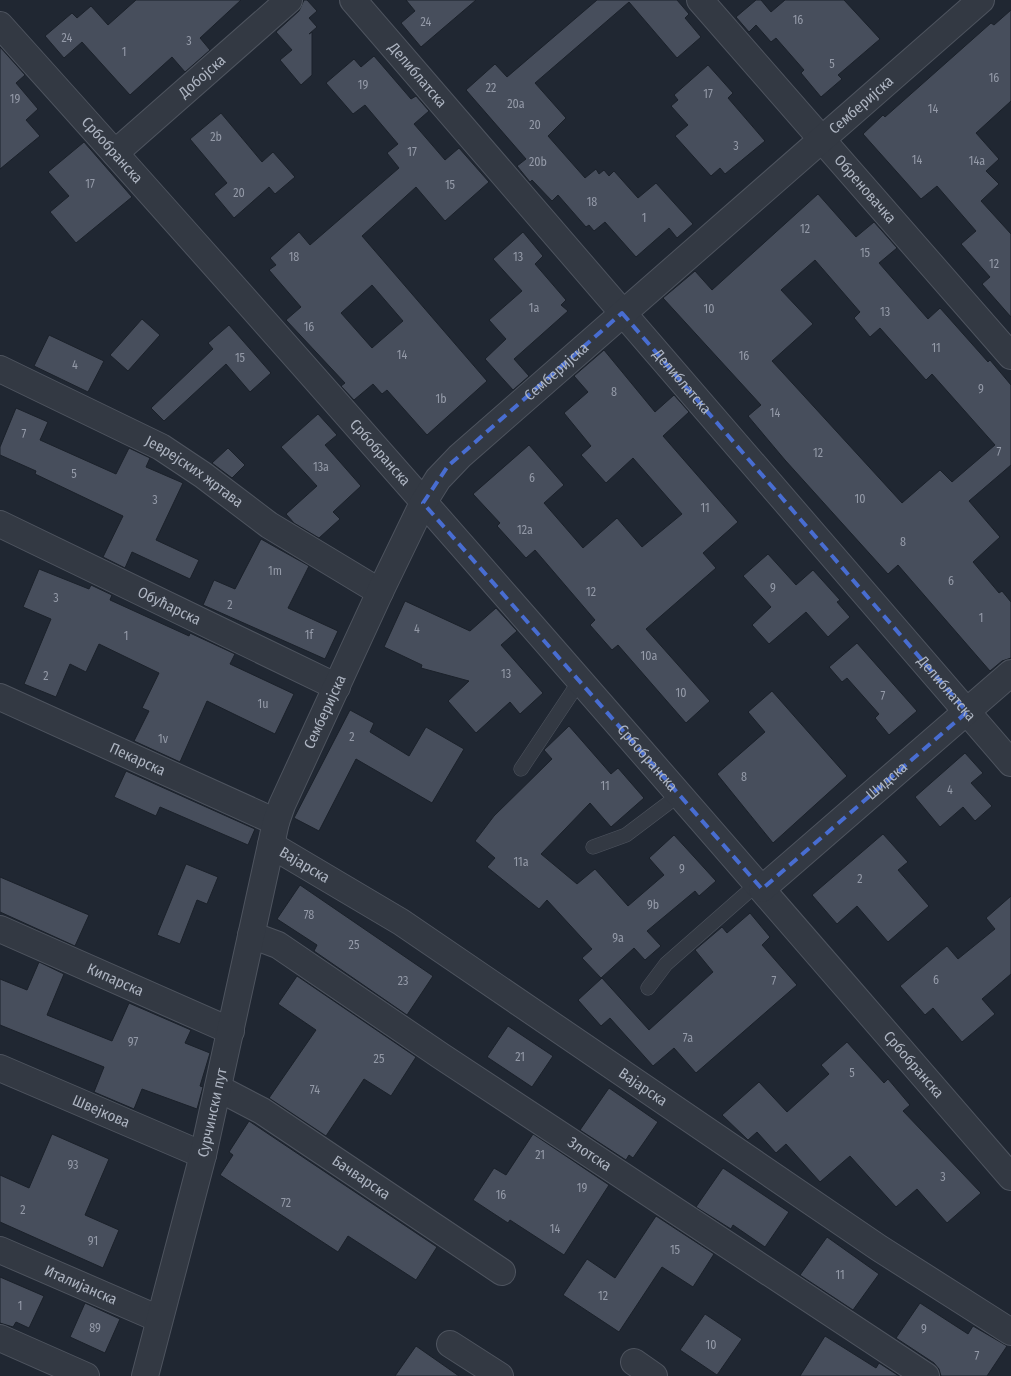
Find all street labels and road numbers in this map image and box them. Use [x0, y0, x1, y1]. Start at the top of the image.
street label: Делиблатска [384, 38, 451, 111]
street label: Добојска [174, 51, 229, 102]
street label: Семберијска [825, 72, 897, 138]
street label: Србобранска [78, 113, 146, 187]
street label: Обреновачка [830, 151, 900, 227]
street label: Семберијска [521, 339, 592, 405]
street label: Делиблатска [649, 345, 715, 418]
street label: Србобранска [346, 415, 414, 490]
street label: Јеврејских жртава [142, 432, 247, 511]
street label: Обућарска [135, 583, 204, 629]
street label: Делиблатска [913, 651, 980, 725]
street label: Семберијска [300, 672, 350, 752]
street label: Србобранска [613, 721, 682, 795]
street label: Пекарска [107, 739, 168, 780]
street label: Шидска [862, 758, 911, 804]
street label: Вајарска [276, 843, 333, 887]
street label: Кипарска [84, 960, 146, 1000]
street label: Србобранска [880, 1027, 948, 1102]
street label: Вајарска [615, 1064, 671, 1110]
street label: Сурчински пут [194, 1065, 231, 1159]
street label: Швејкова [70, 1091, 133, 1132]
street label: Злотска [564, 1133, 615, 1175]
street label: Бачварска [329, 1152, 394, 1203]
street label: Италијанска [42, 1261, 120, 1309]

